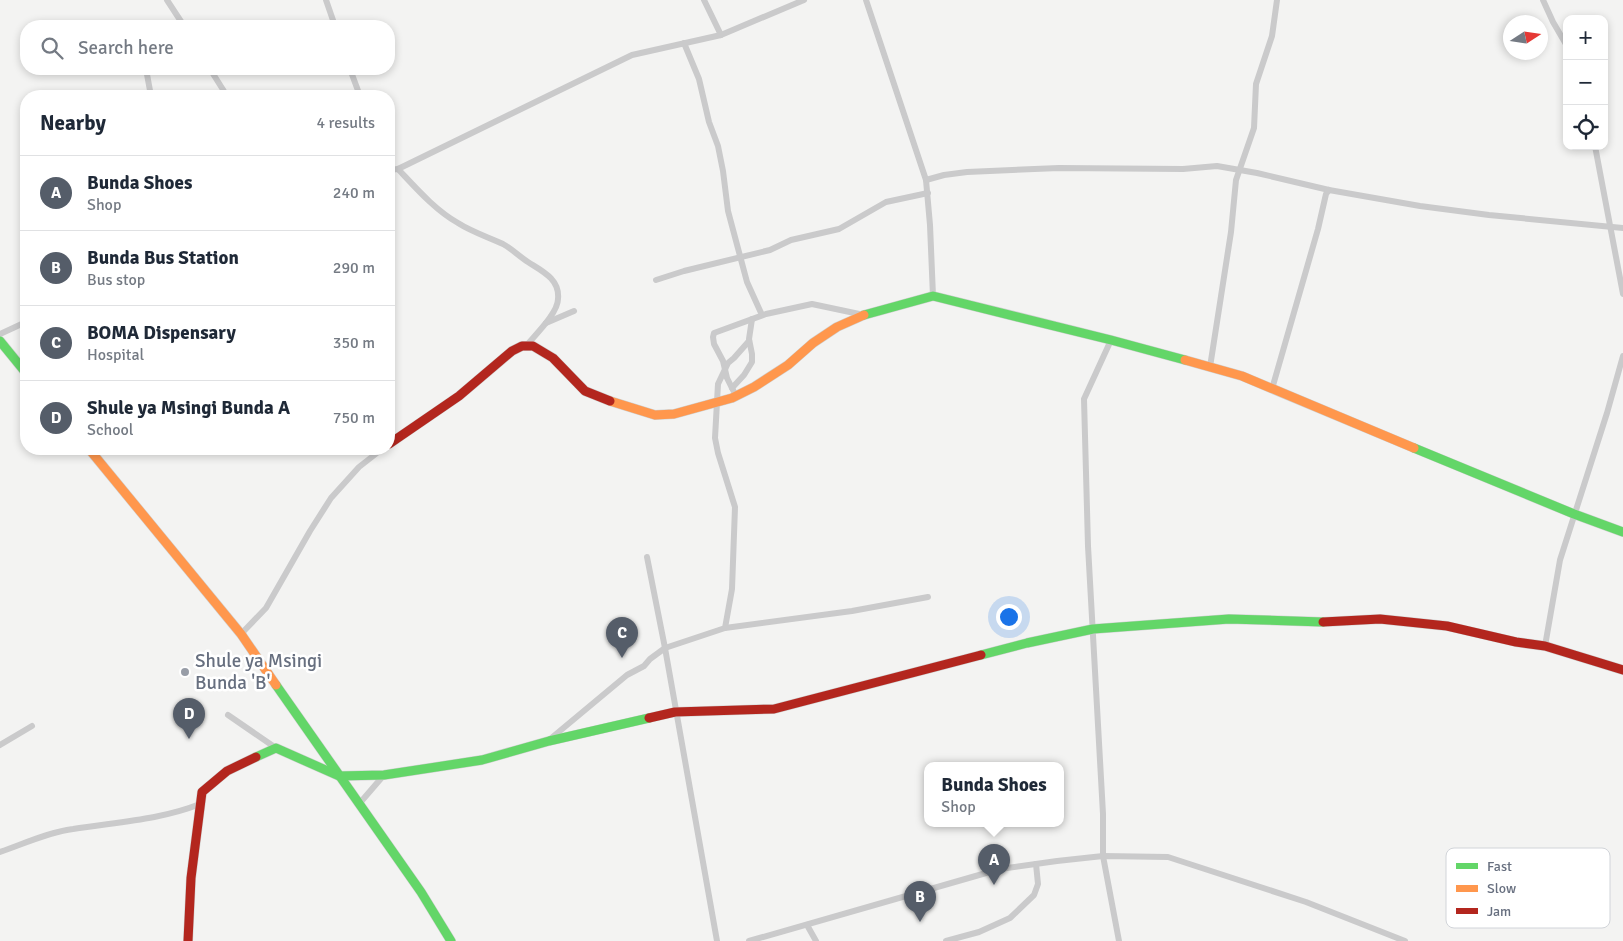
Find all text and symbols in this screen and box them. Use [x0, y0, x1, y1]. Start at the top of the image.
north arrow [1503, 15, 1548, 60]
map controls [1563, 15, 1608, 150]
button: + [1563, 15, 1608, 60]
search box [20, 20, 395, 75]
icon: search [38, 34, 66, 62]
text: Search here [78, 36, 174, 60]
button: − [1563, 60, 1608, 105]
button: locate [1563, 105, 1608, 150]
text: Nearby [40, 110, 106, 136]
text: 4 results [316, 113, 375, 133]
text: Bunda Shoes [87, 171, 192, 195]
text: A [51, 183, 61, 203]
text: 240 m [333, 183, 375, 203]
text: Shop [87, 195, 121, 215]
text: Bunda Bus Station [87, 246, 239, 270]
text: B [51, 258, 61, 278]
text: 290 m [333, 258, 375, 278]
text: Bus stop [87, 270, 145, 290]
text: BOMA Dispensary [87, 321, 236, 345]
text: C [51, 333, 61, 353]
text: 350 m [333, 333, 375, 353]
text: Hospital [87, 345, 144, 365]
text: Shule ya Msingi Bunda A [87, 396, 290, 420]
text: D [51, 408, 61, 428]
text: 750 m [333, 408, 375, 428]
text: School [87, 420, 133, 440]
your location [996, 604, 1022, 630]
pin: C [606, 617, 638, 658]
place label: Shule ya Msingi Bunda 'B' [195, 649, 322, 695]
marker: Shule ya Msingi Bunda 'B' [179, 666, 191, 678]
pin: D [173, 698, 205, 739]
popup [924, 762, 1064, 827]
text: Bunda Shoes [941, 773, 1047, 797]
text: Shop [941, 797, 976, 817]
pin: A [978, 844, 1010, 885]
legend [1446, 848, 1610, 928]
text: Fast [1487, 858, 1512, 875]
text: Slow [1487, 880, 1516, 897]
pin: B [904, 881, 936, 922]
text: Jam [1487, 903, 1511, 920]

